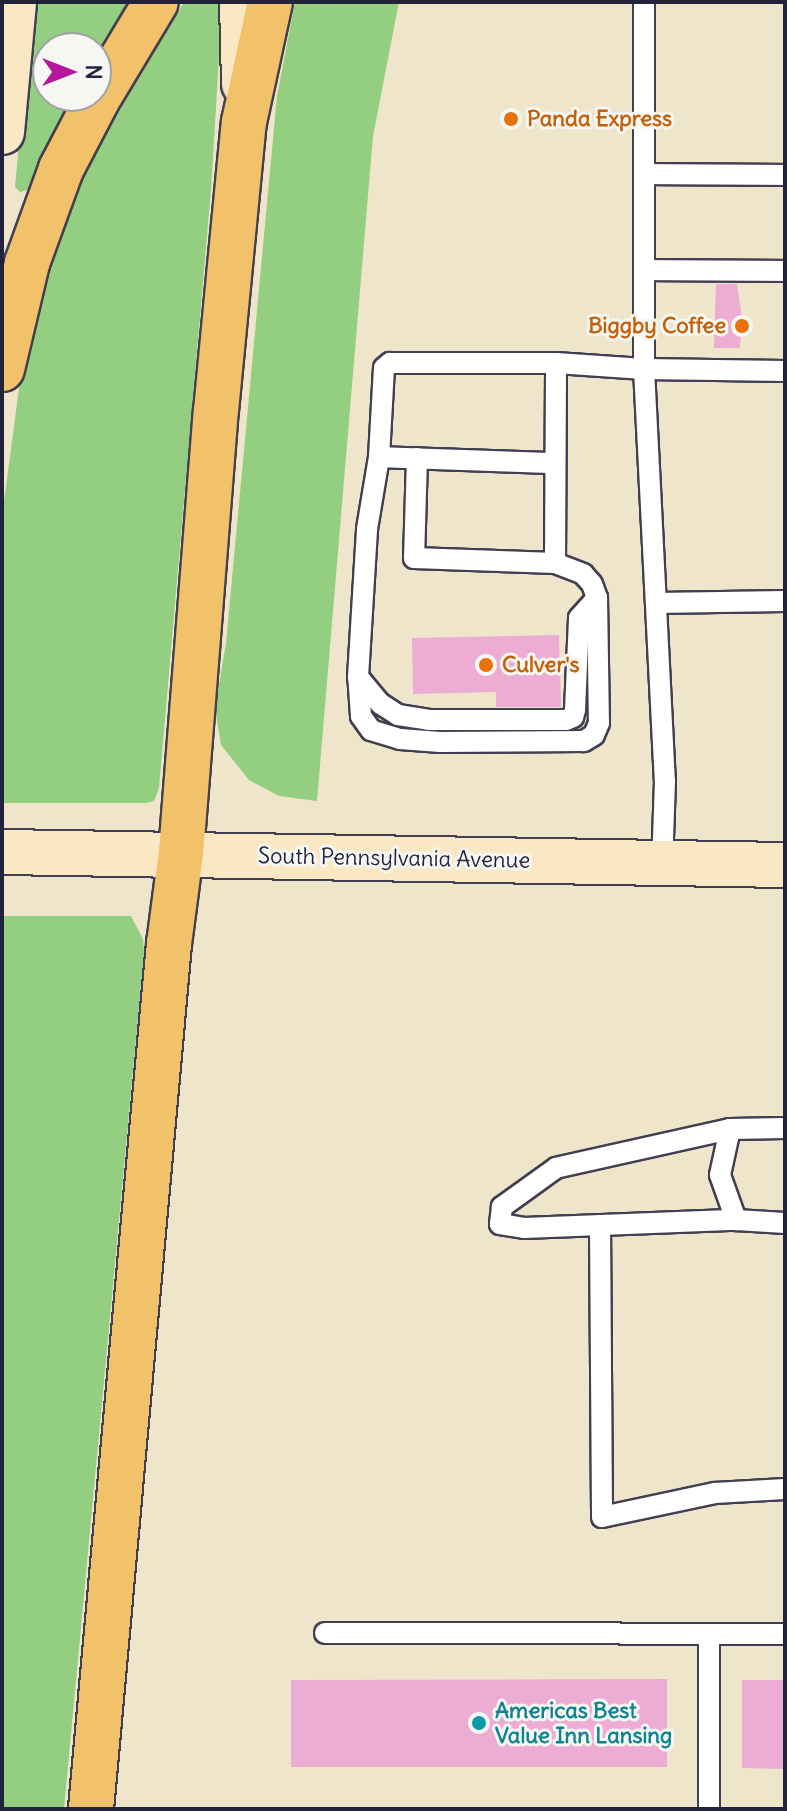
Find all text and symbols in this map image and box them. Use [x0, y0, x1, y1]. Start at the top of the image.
north arrow [32, 32, 112, 112]
text: N [80, 64, 108, 80]
place label: Panda Express [527, 106, 672, 132]
marker: Panda Express [502, 110, 520, 128]
place label: Biggby Coffee [588, 313, 726, 339]
marker: Biggby Coffee [733, 317, 751, 335]
place label: Culver's [502, 652, 580, 678]
marker: Culver's [477, 656, 495, 674]
street label: South Pennsylvania Avenue [258, 842, 530, 874]
place label: Americas Best Value Inn Lansing [495, 1697, 672, 1748]
marker: Americas Best Value Inn Lansing [470, 1714, 488, 1732]

